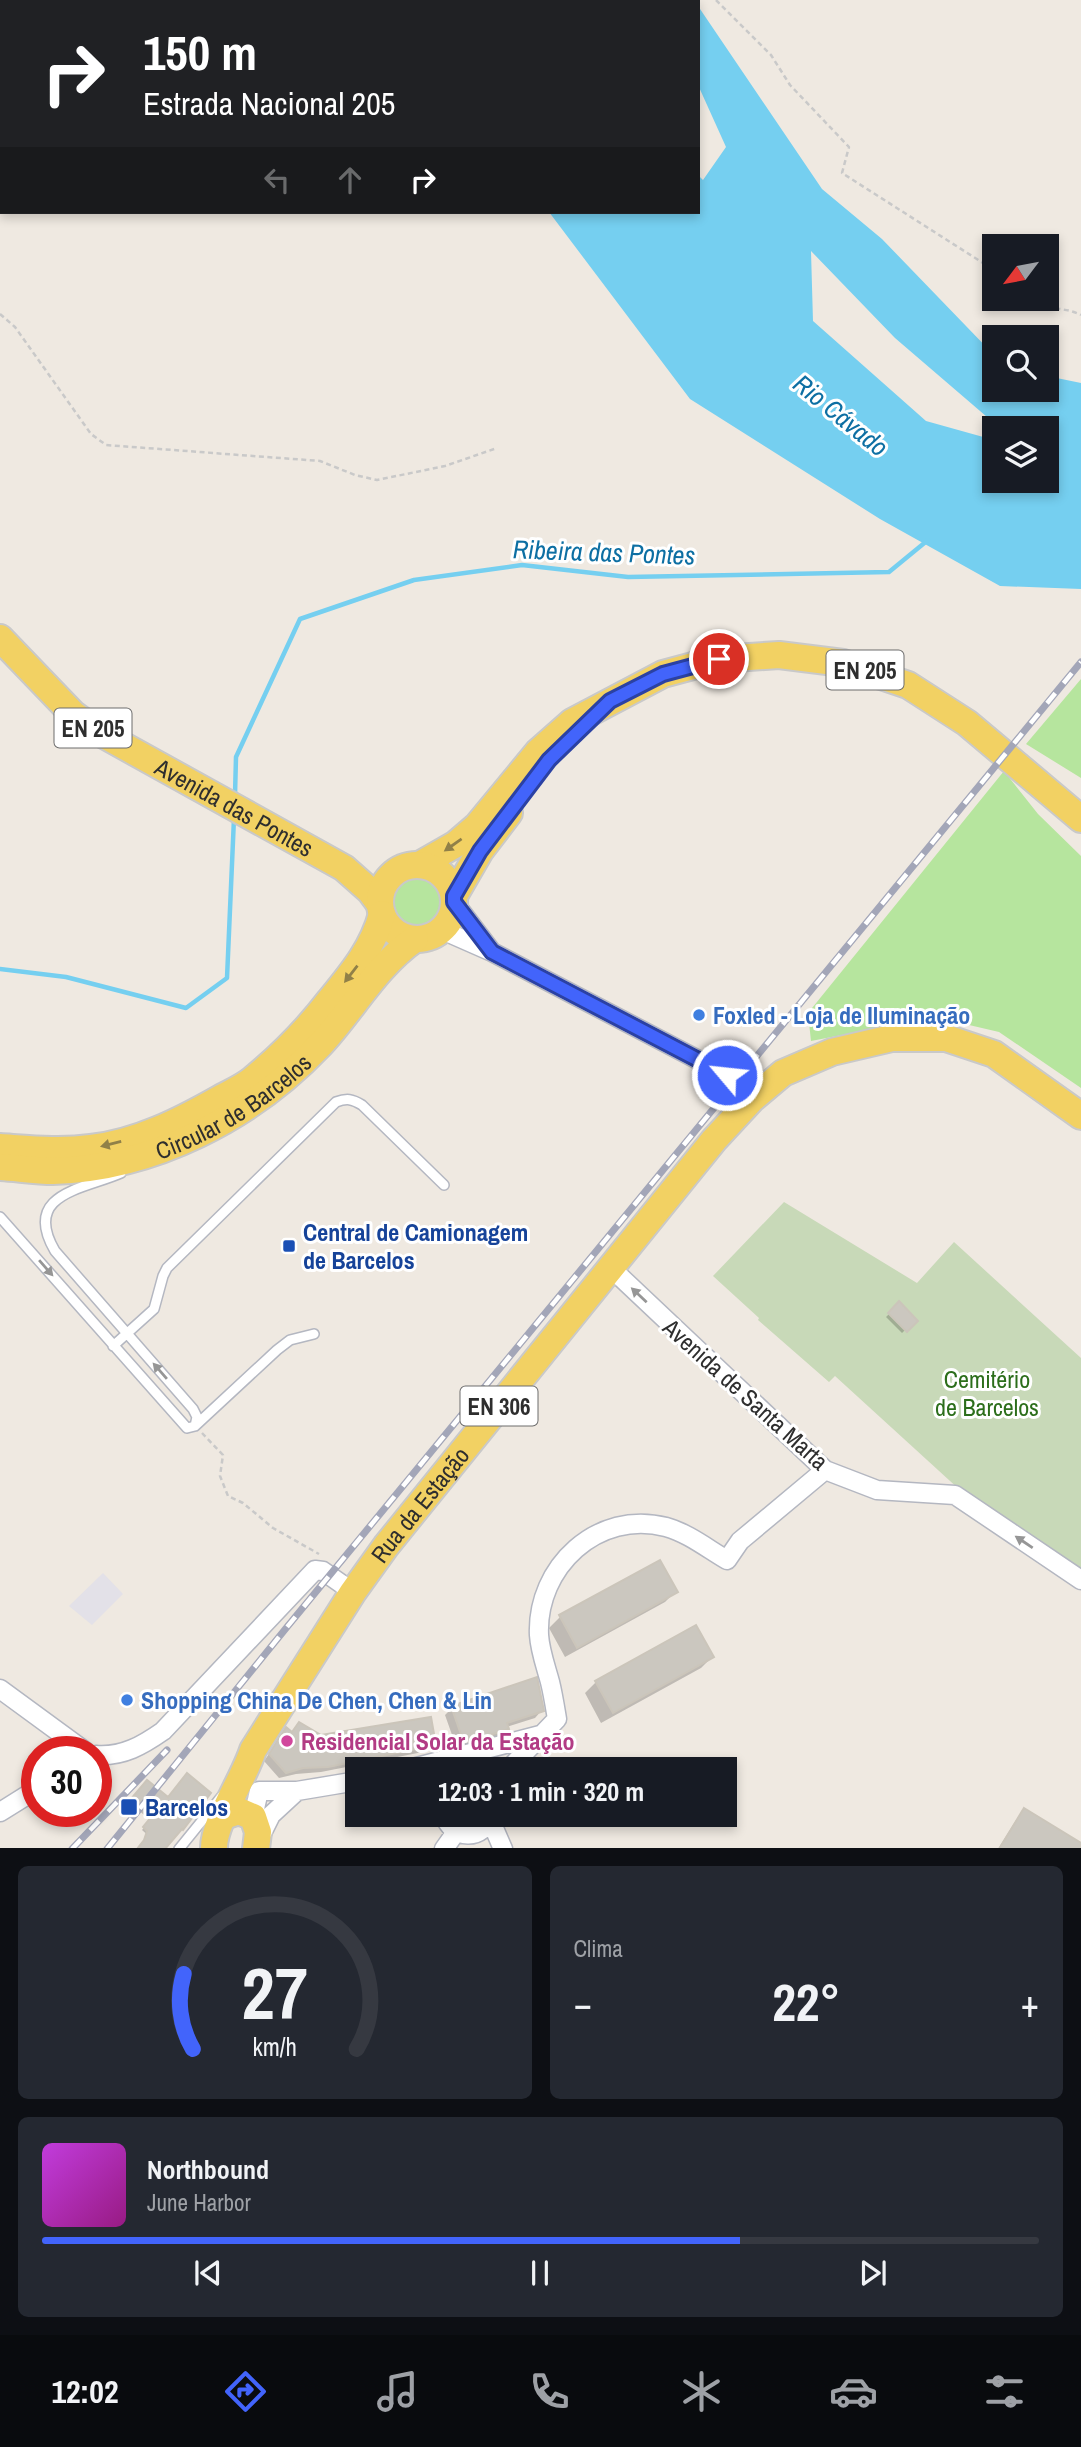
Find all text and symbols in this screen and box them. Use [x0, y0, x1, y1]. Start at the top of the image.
text: 150 m [143, 19, 257, 85]
icon: right [28, 28, 119, 119]
text: Estrada Nacional 205 [143, 82, 395, 125]
icon: left [258, 161, 296, 199]
icon: ahead [331, 161, 369, 199]
icon: right [404, 161, 442, 199]
north arrow [982, 234, 1059, 312]
map controls [982, 234, 1059, 493]
button: search [982, 325, 1059, 402]
water label: Rio Cávado [786, 366, 896, 464]
button: layers [982, 416, 1059, 493]
water label: Ribeira das Pontes [512, 531, 696, 573]
pin [689, 629, 749, 689]
icon: arrive [700, 640, 738, 678]
road number: EN 205 [826, 650, 903, 690]
road number: EN 205 [55, 708, 132, 748]
street label: Avenida das Pontes [149, 750, 319, 864]
one-way arrow [444, 838, 462, 852]
one-way arrow [343, 965, 358, 983]
place label: Foxled - Loja de Iluminação [713, 999, 970, 1031]
marker: Foxled - Loja de Iluminação [691, 1007, 707, 1023]
position arrow [690, 1038, 764, 1112]
street label: Circular de Barcelos [151, 1047, 318, 1167]
one-way arrow [100, 1139, 122, 1150]
place label: Central de Camionagem de Barcelos [303, 1216, 528, 1276]
marker: Central de Camionagem de Barcelos [281, 1238, 297, 1254]
one-way arrow [38, 1259, 53, 1276]
one-way arrow [631, 1288, 648, 1304]
street label: Avenida de Santa Marta [656, 1311, 835, 1477]
one-way arrow [152, 1362, 168, 1380]
park label: Cemitério de Barcelos [935, 1363, 1039, 1423]
road number: EN 306 [461, 1386, 538, 1426]
street label: Rua da Estação [363, 1440, 476, 1569]
one-way arrow [1015, 1536, 1034, 1549]
place label: Shopping China De Chen, Chen & Lin [141, 1684, 492, 1716]
marker: Shopping China De Chen, Chen & Lin [119, 1692, 135, 1708]
place label: Residencial Solar da Estação [301, 1725, 574, 1757]
marker: Residencial Solar da Estação [279, 1733, 295, 1749]
speed limit sign: 30 [21, 1736, 112, 1827]
text: 12:03 · 1 min · 320 m [438, 1774, 644, 1809]
place label: Barcelos [145, 1791, 228, 1823]
marker: Barcelos [119, 1797, 139, 1817]
text: Clima [574, 1933, 623, 1964]
text: 27 [242, 1944, 308, 2042]
text: 22° [772, 1967, 840, 2037]
text: − [574, 1978, 592, 2029]
text: + [1021, 1978, 1039, 2029]
text: km/h [253, 2029, 297, 2063]
text: Northbound [147, 2152, 269, 2187]
text: June Harbor [147, 2187, 251, 2218]
icon: previous [189, 2254, 227, 2292]
icon: pause [521, 2254, 559, 2292]
icon: next [854, 2254, 892, 2292]
icon: directions [221, 2367, 270, 2416]
icon: music [373, 2367, 422, 2416]
icon: phone [525, 2367, 574, 2416]
icon: climate [677, 2367, 726, 2416]
icon: car [829, 2367, 878, 2416]
icon: filters [980, 2367, 1029, 2416]
text: 12:02 [51, 2370, 119, 2413]

